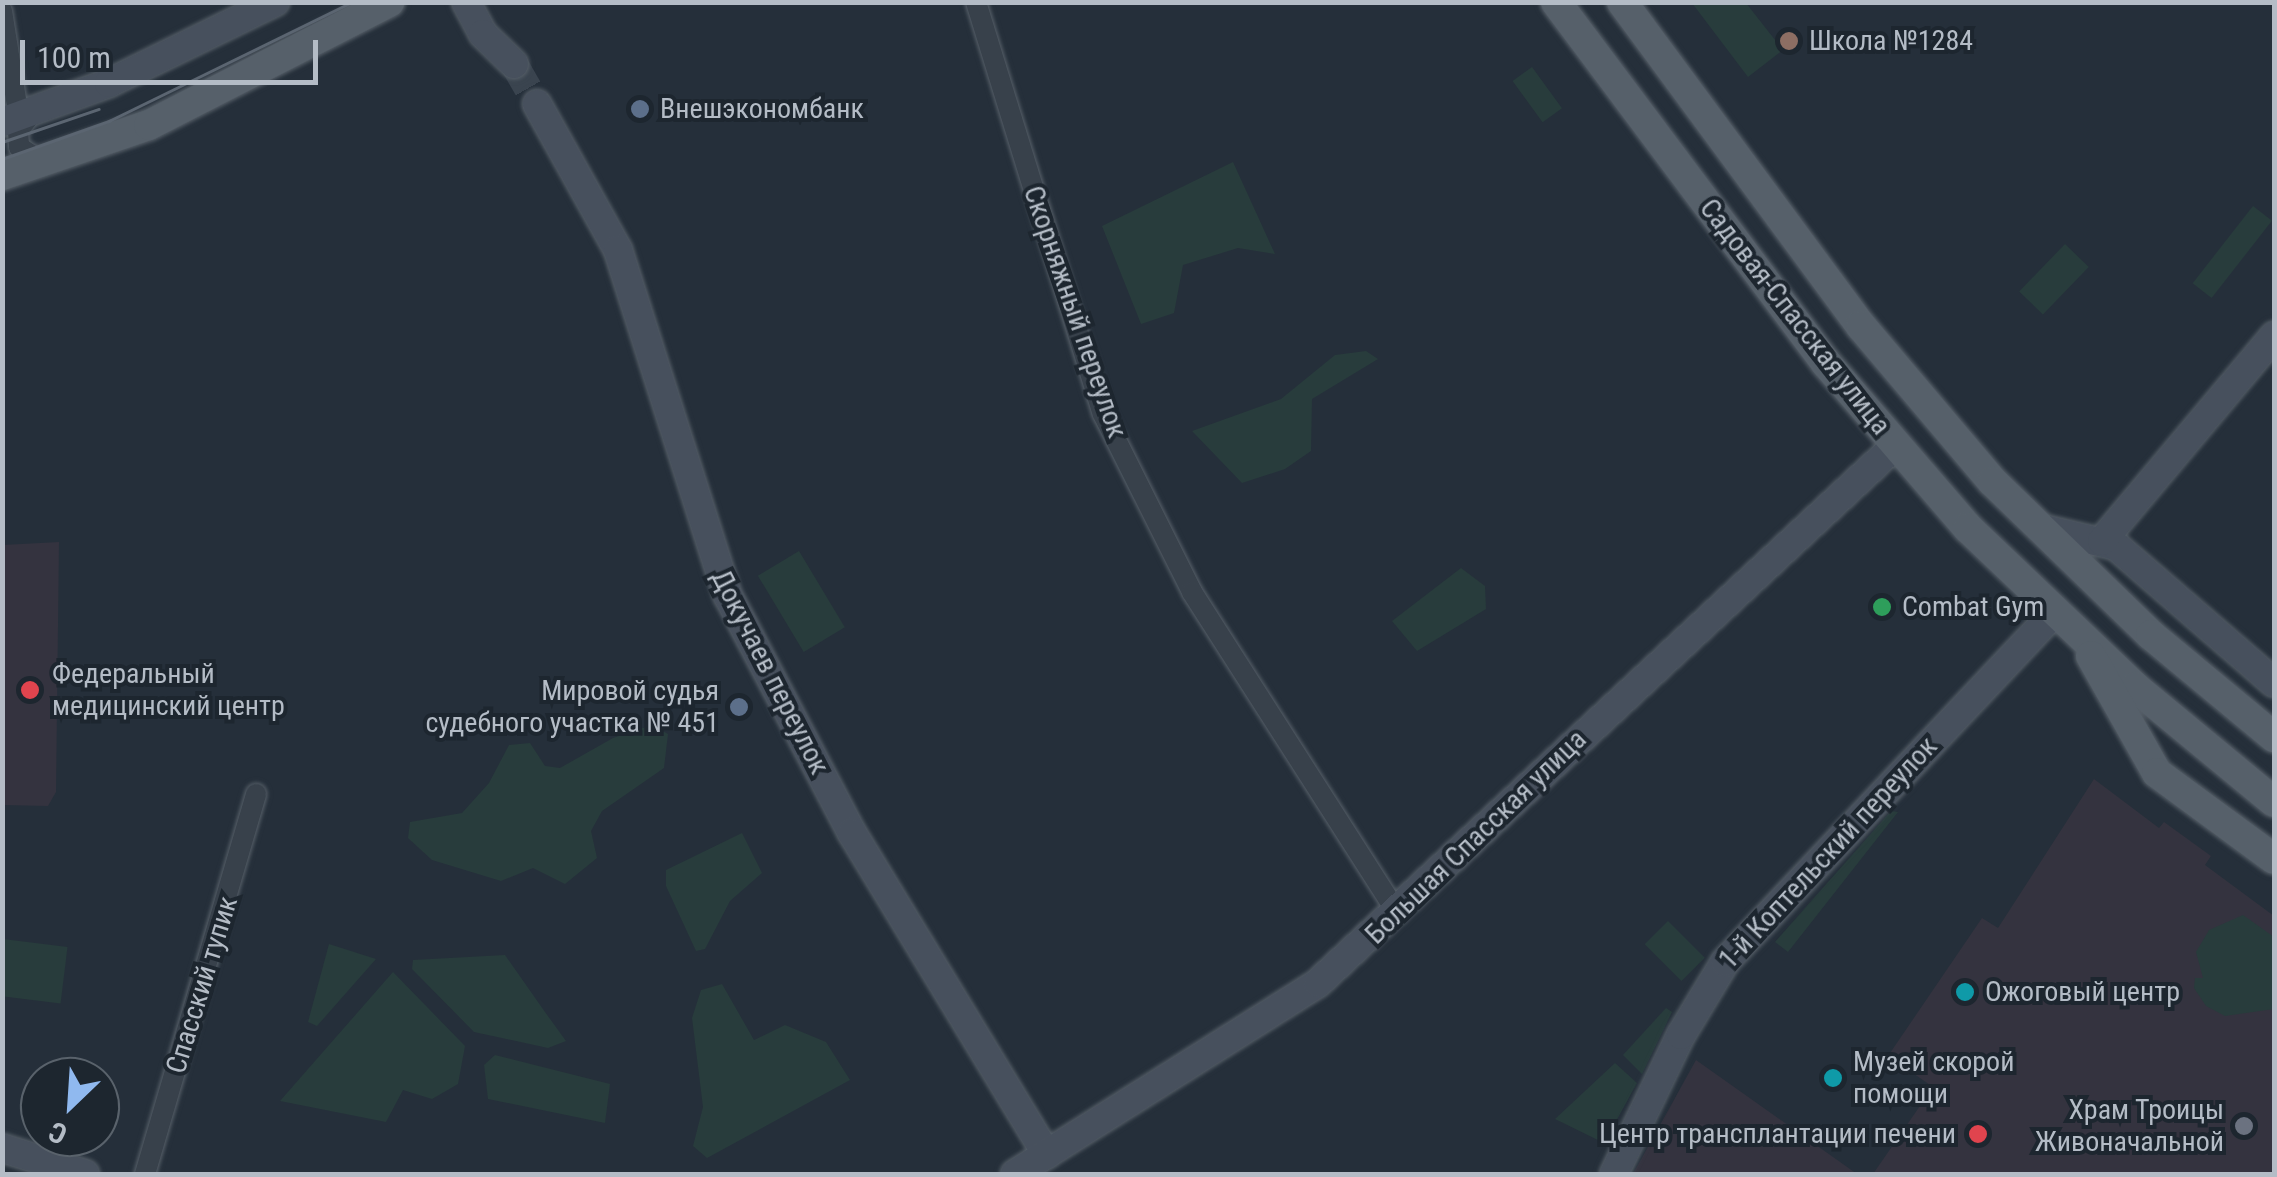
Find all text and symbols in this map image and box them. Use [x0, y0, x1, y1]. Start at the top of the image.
scale bar [25, 20, 322, 82]
place label: Школа №1284 [1809, 24, 1973, 58]
marker: Школа №1284 [1778, 30, 1800, 52]
text: 100 m [37, 40, 111, 75]
place label: Внешэкономбанк [660, 92, 864, 126]
marker: Внешэкономбанк [629, 98, 651, 120]
street label: Скорняжный переулок [1016, 182, 1134, 442]
street label: Садовая-Спасская улица [1692, 192, 1898, 442]
street label: Докучаев переулок [704, 564, 836, 780]
place label: Combat Gym [1902, 590, 2044, 624]
marker: Combat Gym [1871, 596, 1893, 618]
place label: Федеральный медицинский центр [52, 657, 285, 723]
place label: Мировой судья судебного участка № 451 [425, 674, 719, 740]
marker: Федеральный медицинский центр [17, 677, 43, 703]
marker: Мировой судья судебного участка № 451 [728, 696, 750, 718]
street label: Большая Спасская улица [1359, 723, 1593, 951]
street label: 1-й Коптельский переулок [1712, 730, 1944, 976]
street label: Спасский тупик [159, 892, 245, 1078]
place label: Ожоговый центр [1985, 975, 2180, 1009]
marker: Ожоговый центр [1954, 981, 1976, 1003]
place label: Музей скорой помощи [1853, 1045, 2014, 1111]
north arrow [20, 1057, 120, 1157]
marker: Музей скорой помощи [1822, 1067, 1844, 1089]
place label: Храм Троицы Живоначальной [2035, 1093, 2224, 1159]
text: С [44, 1115, 72, 1151]
marker: Храм Троицы Живоначальной [2233, 1115, 2255, 1137]
place label: Центр трансплантации печени [1599, 1117, 1956, 1151]
marker: Центр трансплантации печени [1965, 1121, 1991, 1147]

